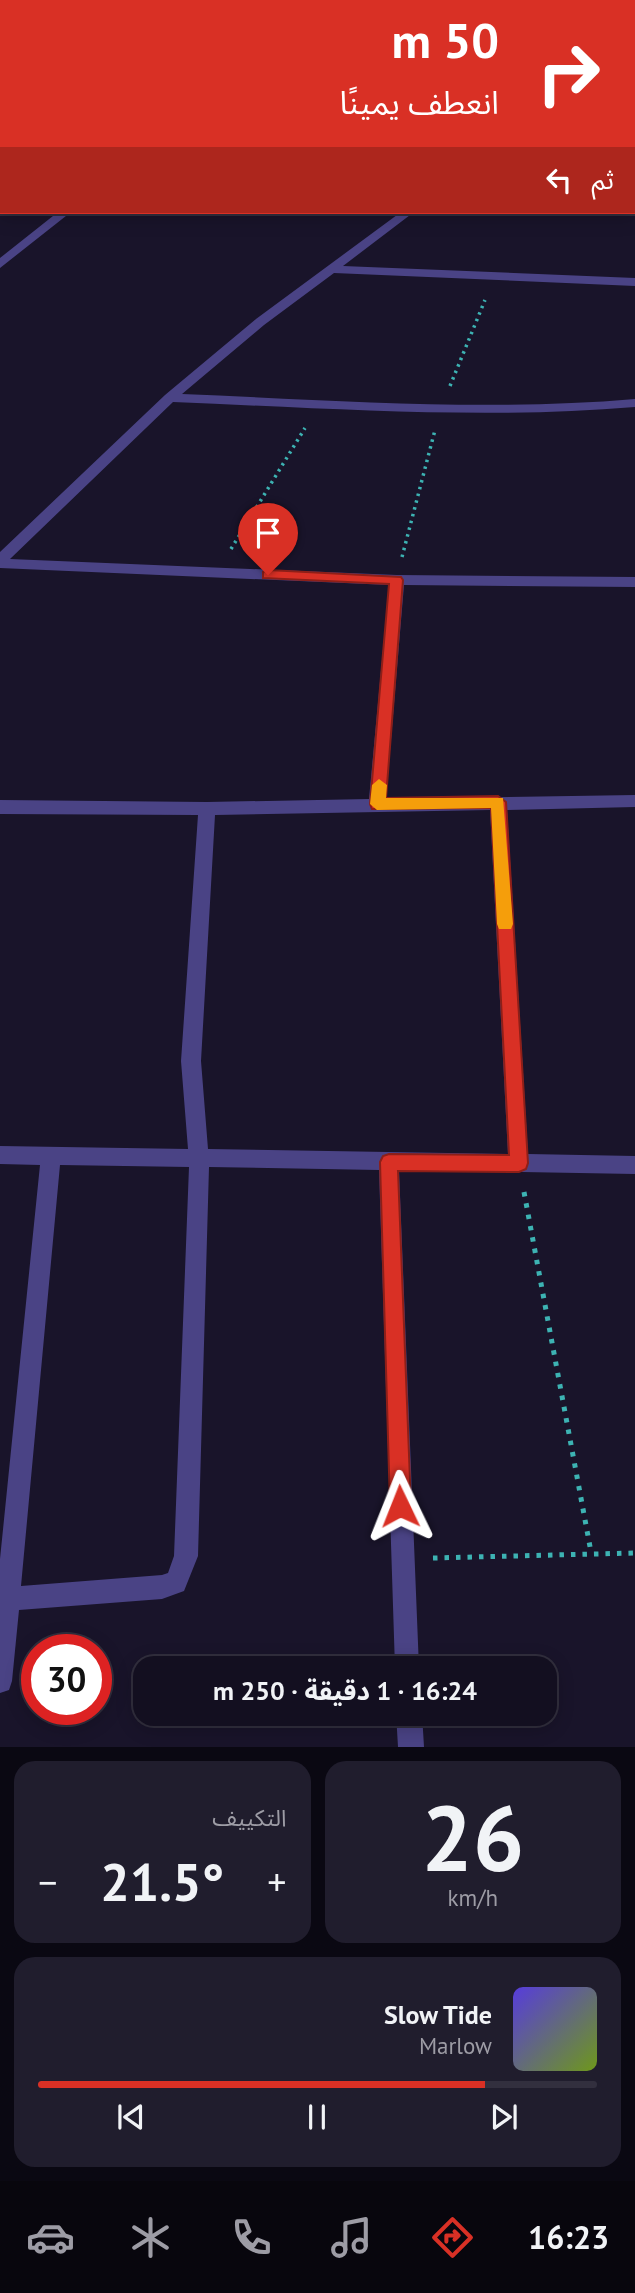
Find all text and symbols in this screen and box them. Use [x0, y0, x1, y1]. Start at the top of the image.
text: 50 m [392, 8, 499, 72]
icon: right [523, 28, 614, 119]
text: انعطف يمينًا [339, 81, 499, 123]
icon: left [540, 161, 578, 199]
text: ثم [592, 163, 614, 196]
pin [238, 503, 298, 575]
icon: arrive [249, 514, 287, 552]
position arrow [363, 1469, 437, 1543]
speed limit sign: 30 [21, 1634, 112, 1725]
text: 16:24 · 1 دقيقة · 250 m [213, 1674, 477, 1707]
text: 26 [421, 1778, 524, 1896]
text: التكييف [212, 1803, 287, 1832]
text: 21.5° [100, 1848, 224, 1915]
text: − [38, 1857, 57, 1906]
text: + [267, 1857, 287, 1906]
text: km/h [448, 1883, 498, 1912]
text: Slow Tide [384, 1998, 492, 2031]
text: Marlow [419, 2031, 492, 2060]
icon: previous [112, 2098, 150, 2136]
icon: pause [298, 2098, 336, 2136]
icon: next [485, 2098, 523, 2136]
icon: car [26, 2213, 75, 2262]
icon: climate [126, 2213, 175, 2262]
icon: phone [227, 2213, 276, 2262]
icon: music [327, 2213, 376, 2262]
icon: directions [428, 2213, 477, 2262]
text: 16:23 [528, 2216, 609, 2258]

